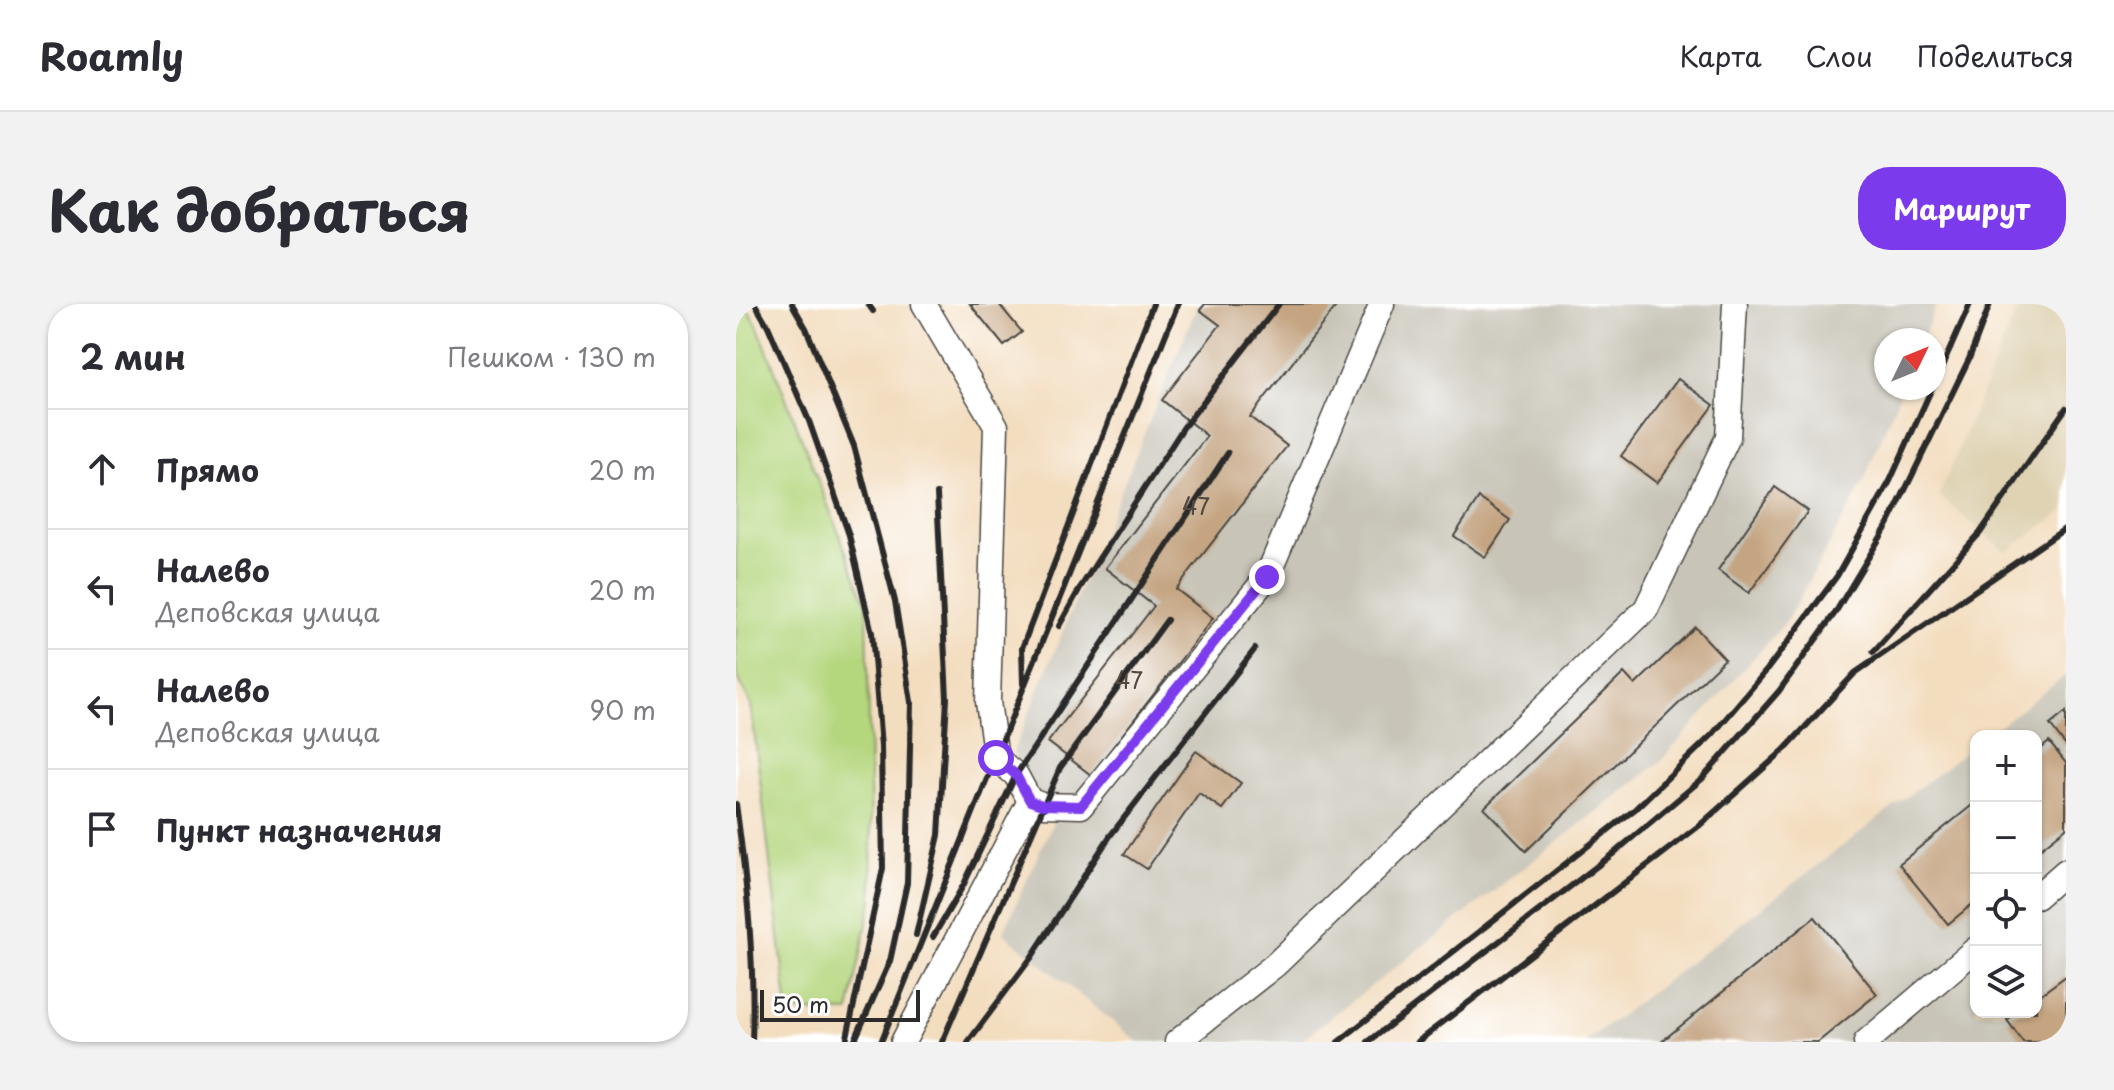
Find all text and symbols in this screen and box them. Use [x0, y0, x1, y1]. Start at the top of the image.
text: Roamly [40, 27, 184, 84]
text: Карта [1679, 34, 1762, 77]
text: Слои [1806, 34, 1873, 77]
text: Поделиться [1917, 34, 2074, 77]
text: Как добраться [48, 166, 471, 251]
button: Маршрут [1858, 167, 2066, 250]
north arrow [1874, 328, 1946, 400]
text: 2 мин [80, 330, 186, 382]
text: Пешком · 130 m [447, 337, 656, 376]
icon: ahead [80, 447, 124, 491]
text: Прямо [156, 447, 259, 492]
text: 20 m [589, 450, 656, 489]
house number: 47 [1182, 487, 1210, 523]
text: Налево [156, 547, 270, 592]
route end [1249, 559, 1285, 595]
icon: left [80, 567, 124, 611]
text: 20 m [589, 570, 656, 609]
text: Деповская улица [156, 592, 380, 631]
house number: 47 [1115, 661, 1143, 697]
text: Налево [156, 667, 270, 712]
icon: left [80, 687, 124, 731]
text: 90 m [589, 690, 656, 729]
text: Деповская улица [156, 712, 380, 751]
map controls [1970, 730, 2042, 1018]
button: + [1970, 730, 2042, 802]
route start [978, 740, 1014, 776]
button: − [1970, 802, 2042, 874]
icon: arrive [80, 807, 124, 851]
text: Пункт назначения [156, 807, 442, 852]
button: locate [1970, 874, 2042, 946]
button: layers [1970, 946, 2042, 1018]
scale bar [760, 986, 920, 1022]
text: 50 m [772, 987, 829, 1020]

